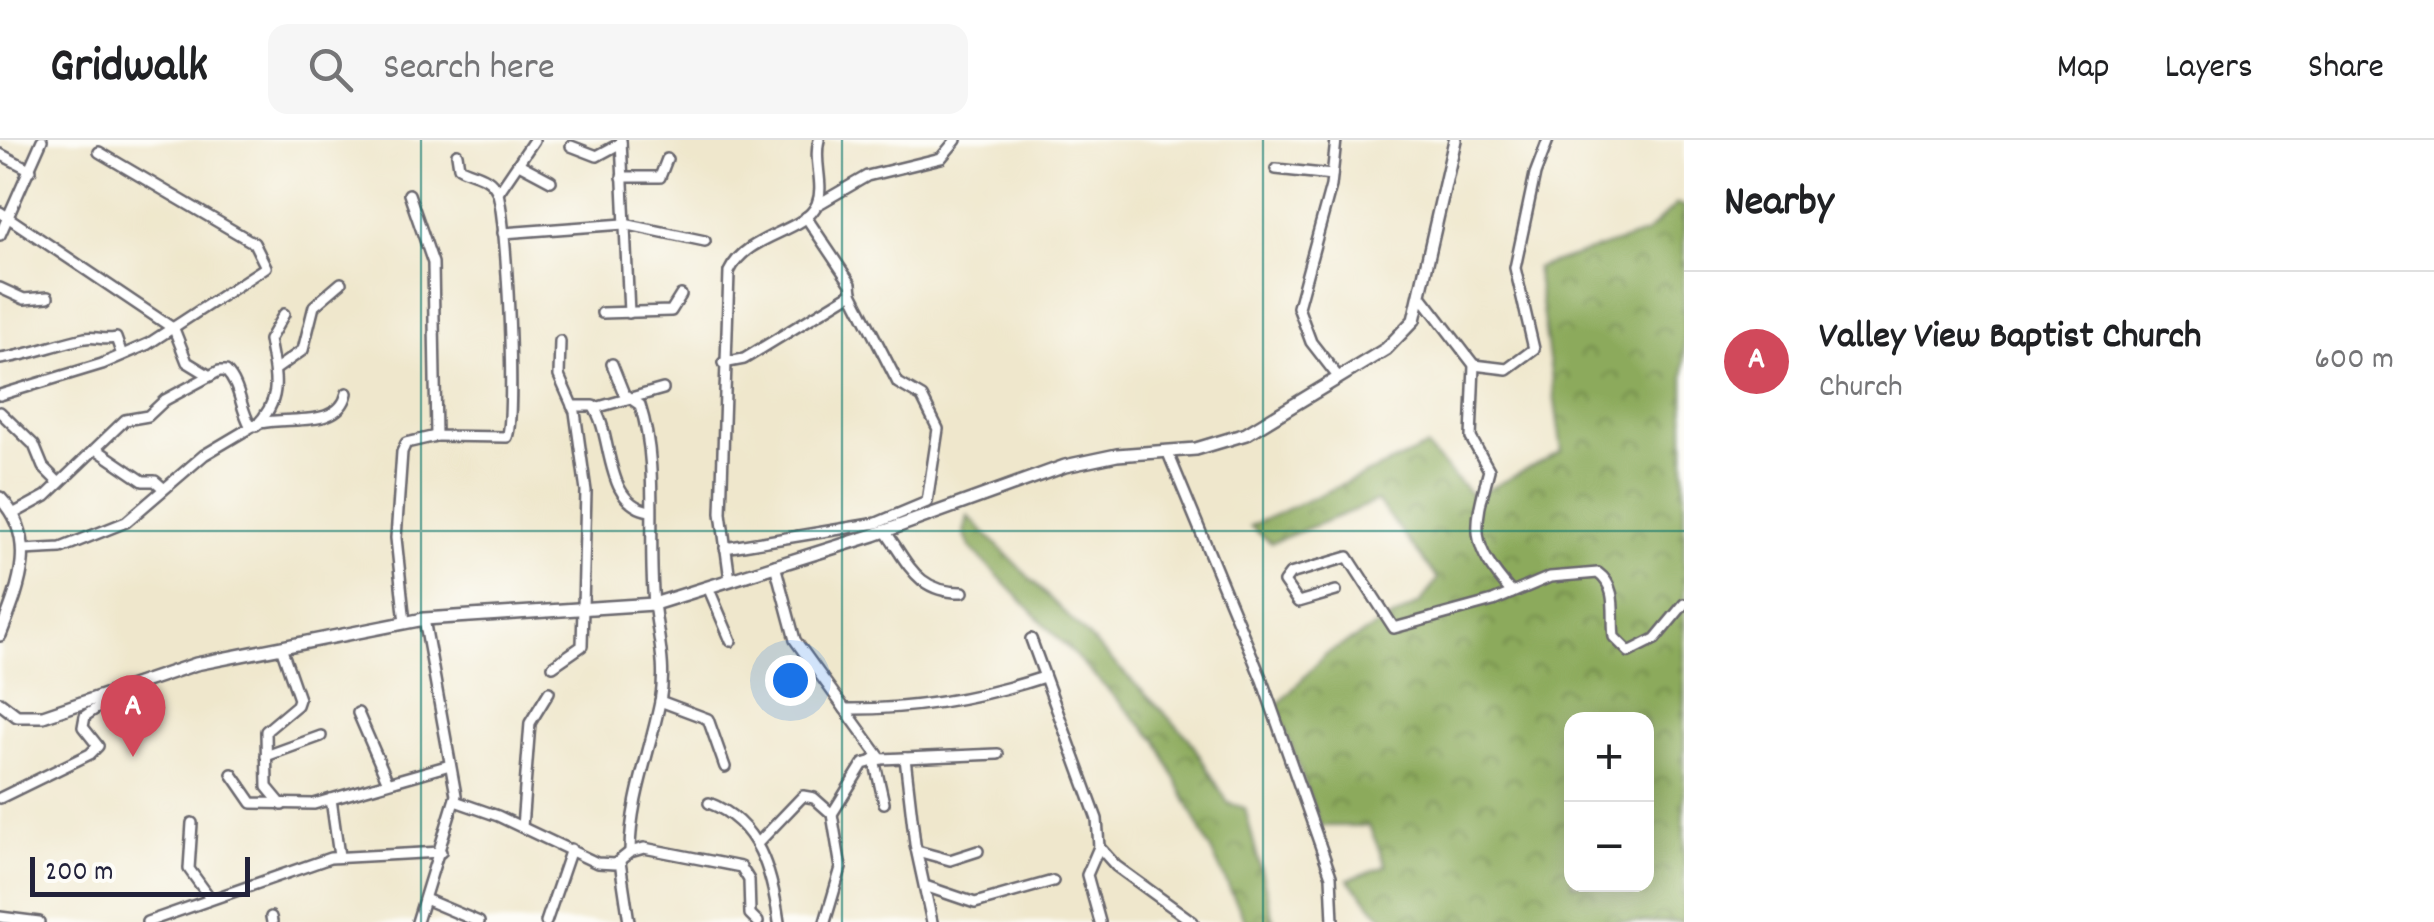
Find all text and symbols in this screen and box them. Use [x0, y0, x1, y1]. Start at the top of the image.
search box [268, 24, 968, 114]
text: Gridwalk [50, 35, 208, 104]
icon: search [303, 42, 358, 97]
text: Search here [383, 42, 555, 97]
text: Map [2057, 44, 2110, 94]
text: Layers [2165, 44, 2253, 94]
text: Share [2308, 44, 2384, 94]
text: Nearby [1724, 175, 1834, 235]
text: Valley View Baptist Church [1819, 311, 2202, 366]
text: A [1748, 338, 1765, 384]
text: 600 m [2314, 338, 2394, 384]
text: Church [1819, 366, 1903, 412]
your location [765, 655, 816, 706]
pin: A [100, 674, 166, 757]
map controls [1564, 712, 1654, 892]
button: + [1564, 712, 1654, 802]
button: − [1564, 802, 1654, 892]
scale bar [30, 852, 250, 896]
text: 200 m [45, 854, 113, 894]

